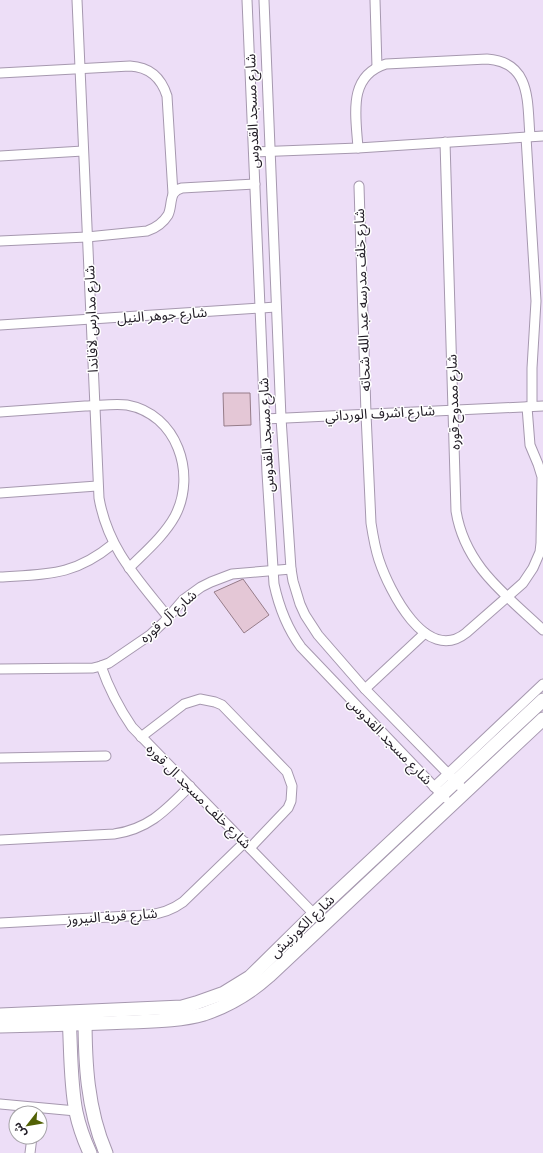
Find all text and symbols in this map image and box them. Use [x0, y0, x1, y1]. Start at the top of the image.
street label: شارع مسجد القدوس [241, 53, 265, 169]
street label: شارع خلف مدرسه عبد الله شحاته [350, 208, 376, 392]
street label: شارع مدارس لافاندا [80, 265, 104, 373]
street label: شارع جوهر النيل [116, 303, 208, 329]
street label: شارع ممدوح قوره [442, 354, 466, 450]
street label: شارع مسجد القدوس [254, 377, 280, 493]
street label: شارع اشرف الورداني [324, 401, 436, 427]
street label: شارع آل قوره [136, 586, 202, 648]
street label: شارع مسجد القدوس [342, 693, 436, 790]
street label: شارع خلف مسجد ال قوره [141, 740, 255, 854]
street label: شارع الكورنيش [266, 891, 340, 963]
street label: شارع قرية النيروز [65, 904, 158, 930]
north arrow [8, 1105, 48, 1145]
text: ش [10, 1120, 29, 1140]

